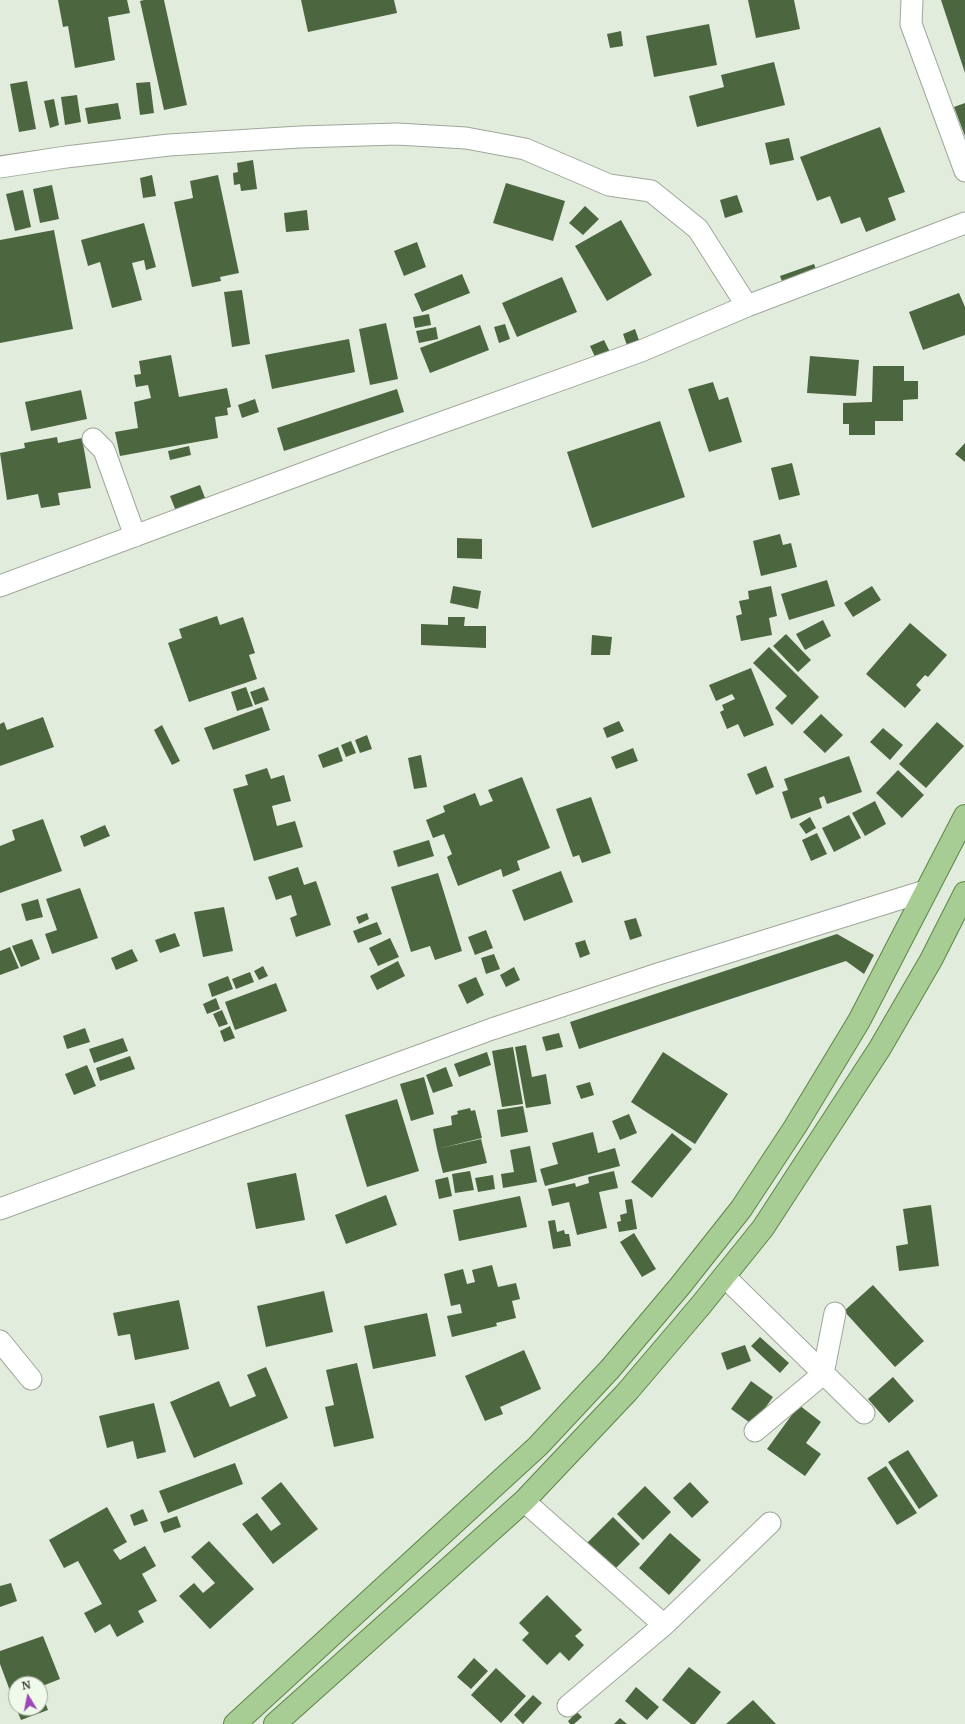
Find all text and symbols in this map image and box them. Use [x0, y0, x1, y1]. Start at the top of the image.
north arrow [8, 1676, 48, 1716]
text: N [21, 1678, 32, 1693]

